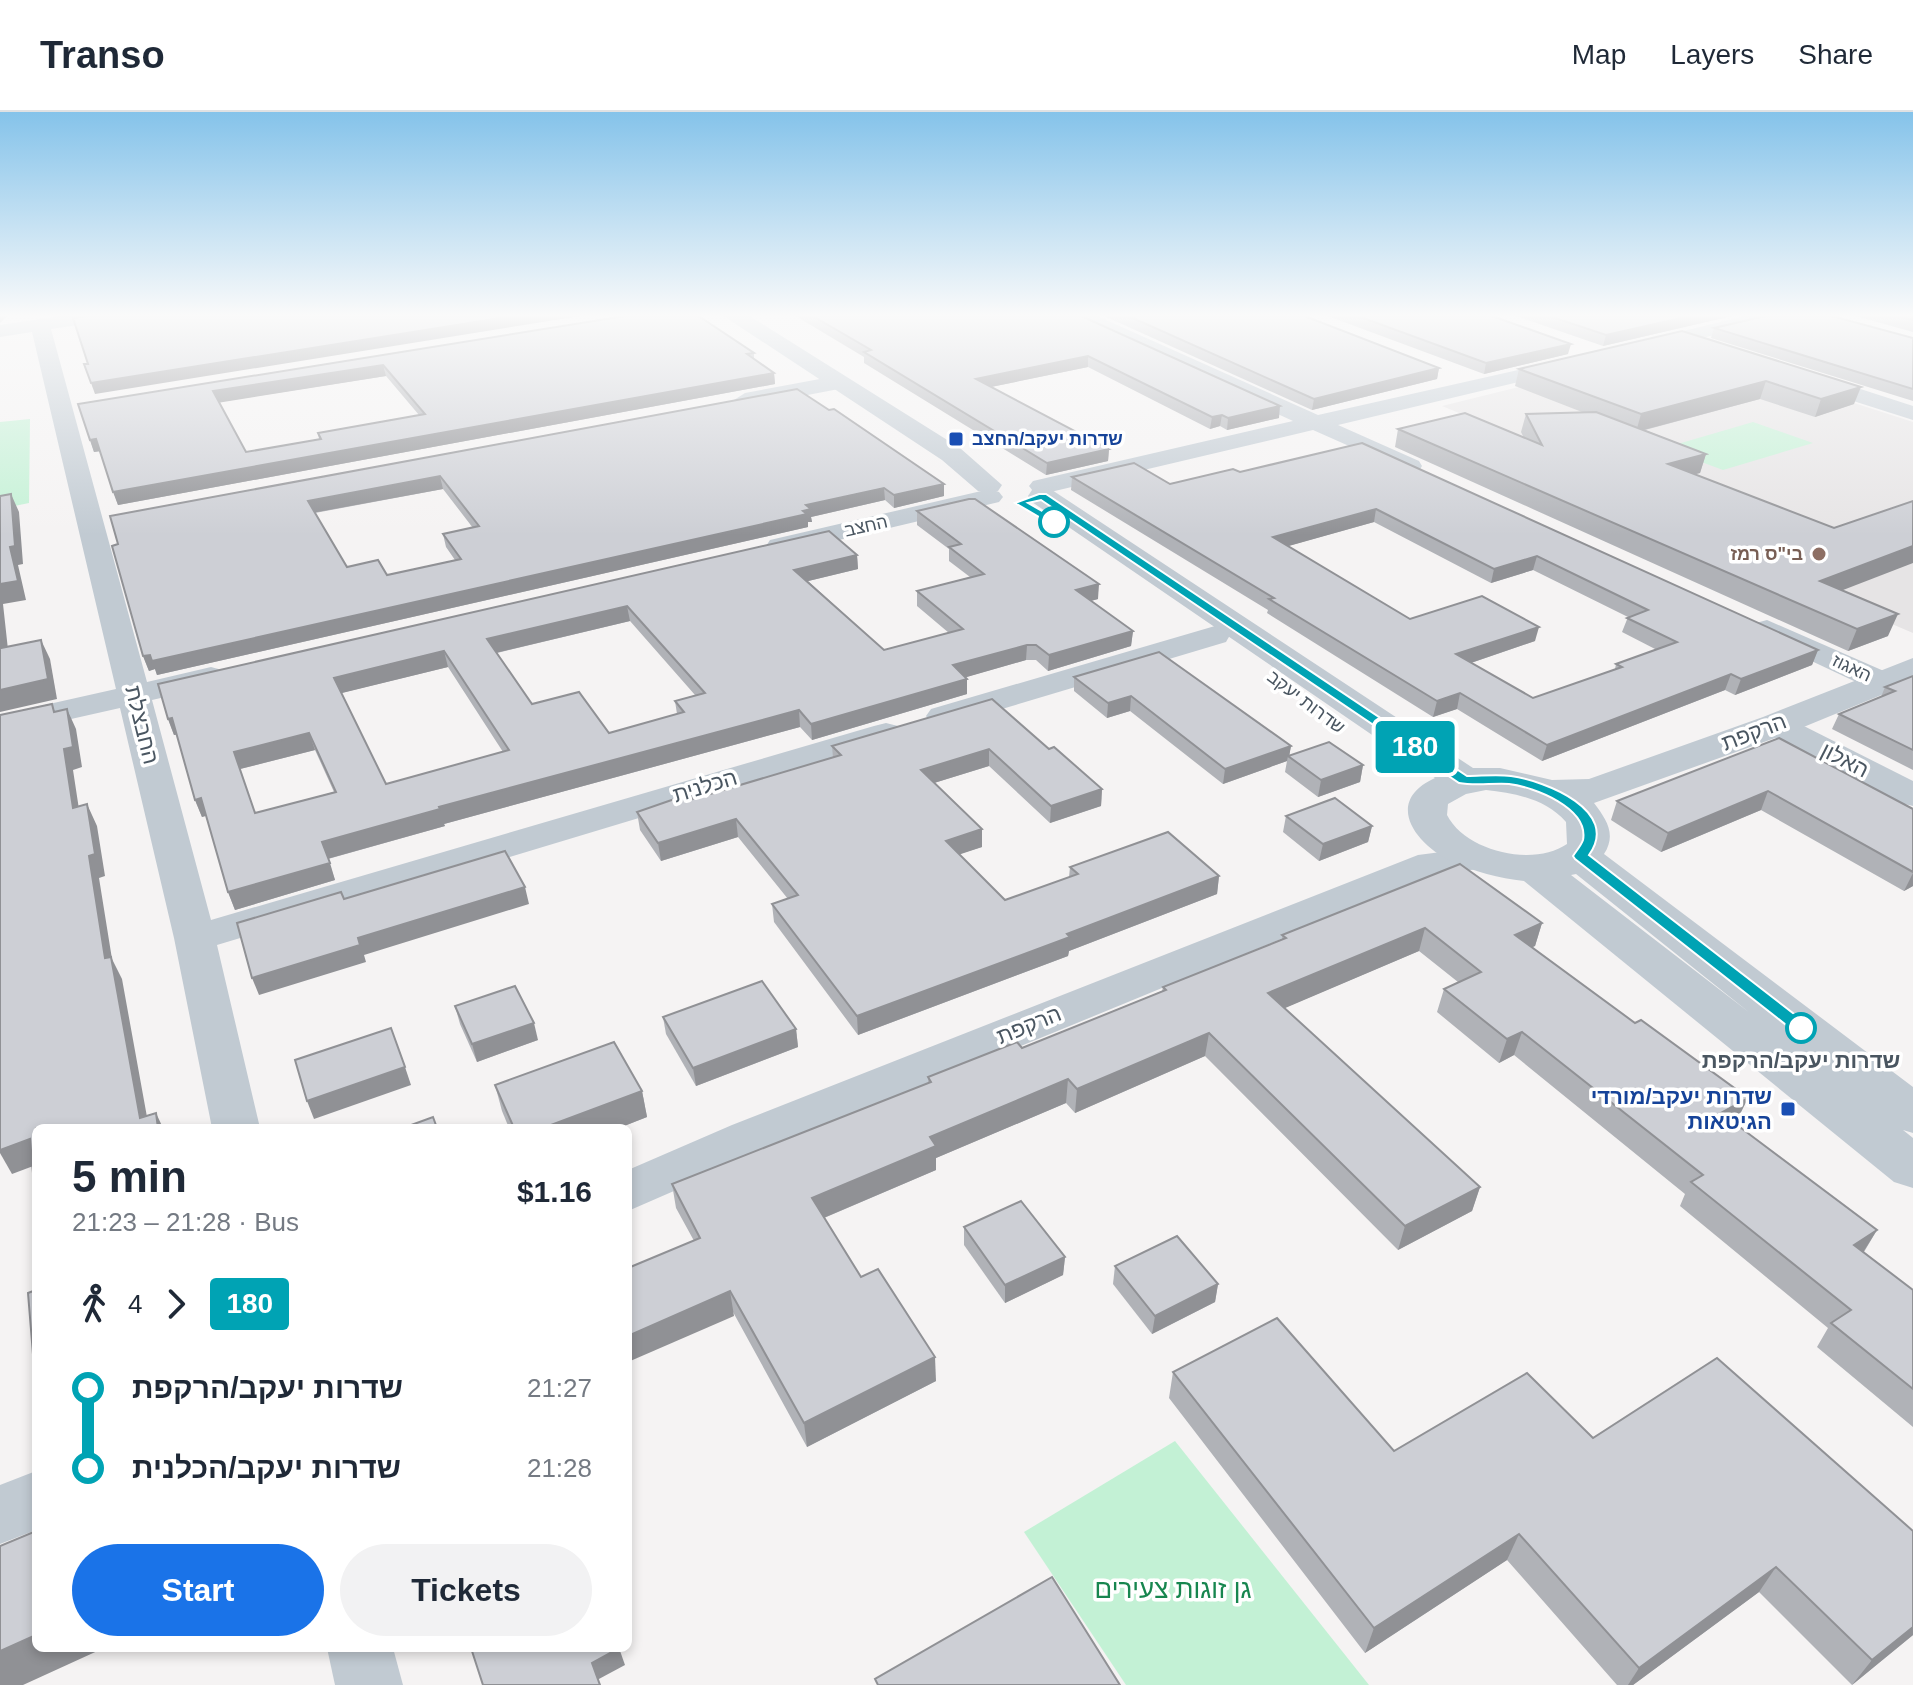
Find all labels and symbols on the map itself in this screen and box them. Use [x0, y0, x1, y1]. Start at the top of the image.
place label: שדרות יעקב/החצב [972, 429, 1123, 449]
marker: שדרות יעקב/החצב [947, 430, 965, 448]
unlabelled marker [1039, 507, 1069, 537]
street label: החצב [842, 511, 890, 541]
place label: בי"ס רמז [1730, 544, 1803, 564]
marker: בי"ס רמז [1810, 545, 1828, 563]
street label: האגוז [1829, 650, 1875, 686]
street label: שדרות יעקב [1263, 667, 1349, 737]
street label: החבצלת [120, 683, 164, 767]
street label: הרקפת [1718, 708, 1790, 756]
line badge: 180 [1369, 721, 1461, 773]
street label: האלון [1817, 737, 1873, 783]
street label: הכלנית [670, 764, 740, 808]
street label: הרקפת [993, 1001, 1065, 1049]
marker: שדרות יעקב/הרקפת [1786, 1013, 1816, 1043]
place label: שדרות יעקב/הרקפת [1702, 1048, 1900, 1073]
place label: שדרות יעקב/מורדי הגיטאות [1591, 1084, 1772, 1134]
marker: שדרות יעקב/מורדי הגיטאות [1779, 1100, 1797, 1118]
park label: גן זוגות צעירים [1095, 1574, 1251, 1604]

